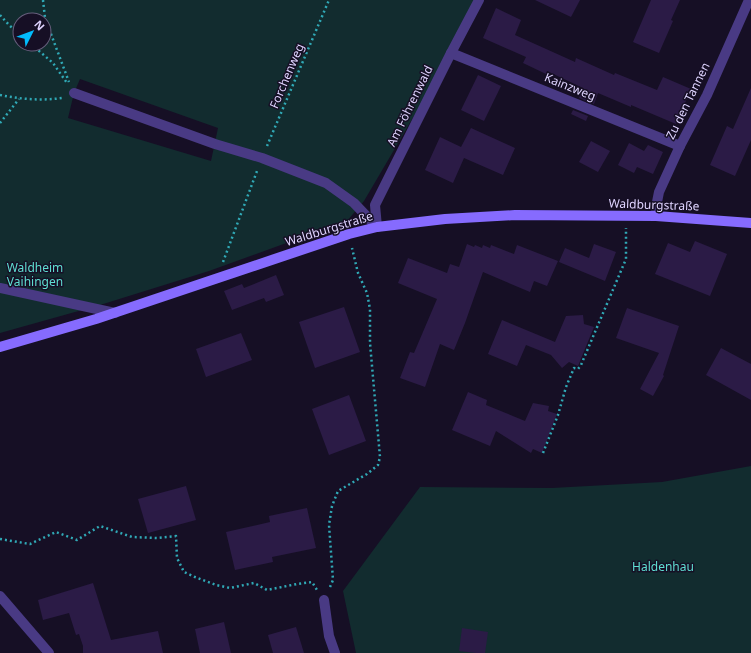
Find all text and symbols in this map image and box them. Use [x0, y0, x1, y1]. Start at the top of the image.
north arrow [12, 12, 52, 52]
text: N [31, 17, 48, 33]
street label: Forchenweg [265, 41, 308, 111]
street label: Zu den Tannen [662, 60, 714, 142]
street label: Am Föhrenwald [383, 62, 437, 149]
street label: Kainzweg [542, 69, 598, 105]
street label: Waldburgstraße [608, 194, 700, 215]
street label: Waldburgstraße [283, 207, 375, 250]
park label: Waldheim Vaihingen [7, 259, 63, 290]
park label: Haldenhau [632, 558, 694, 575]

